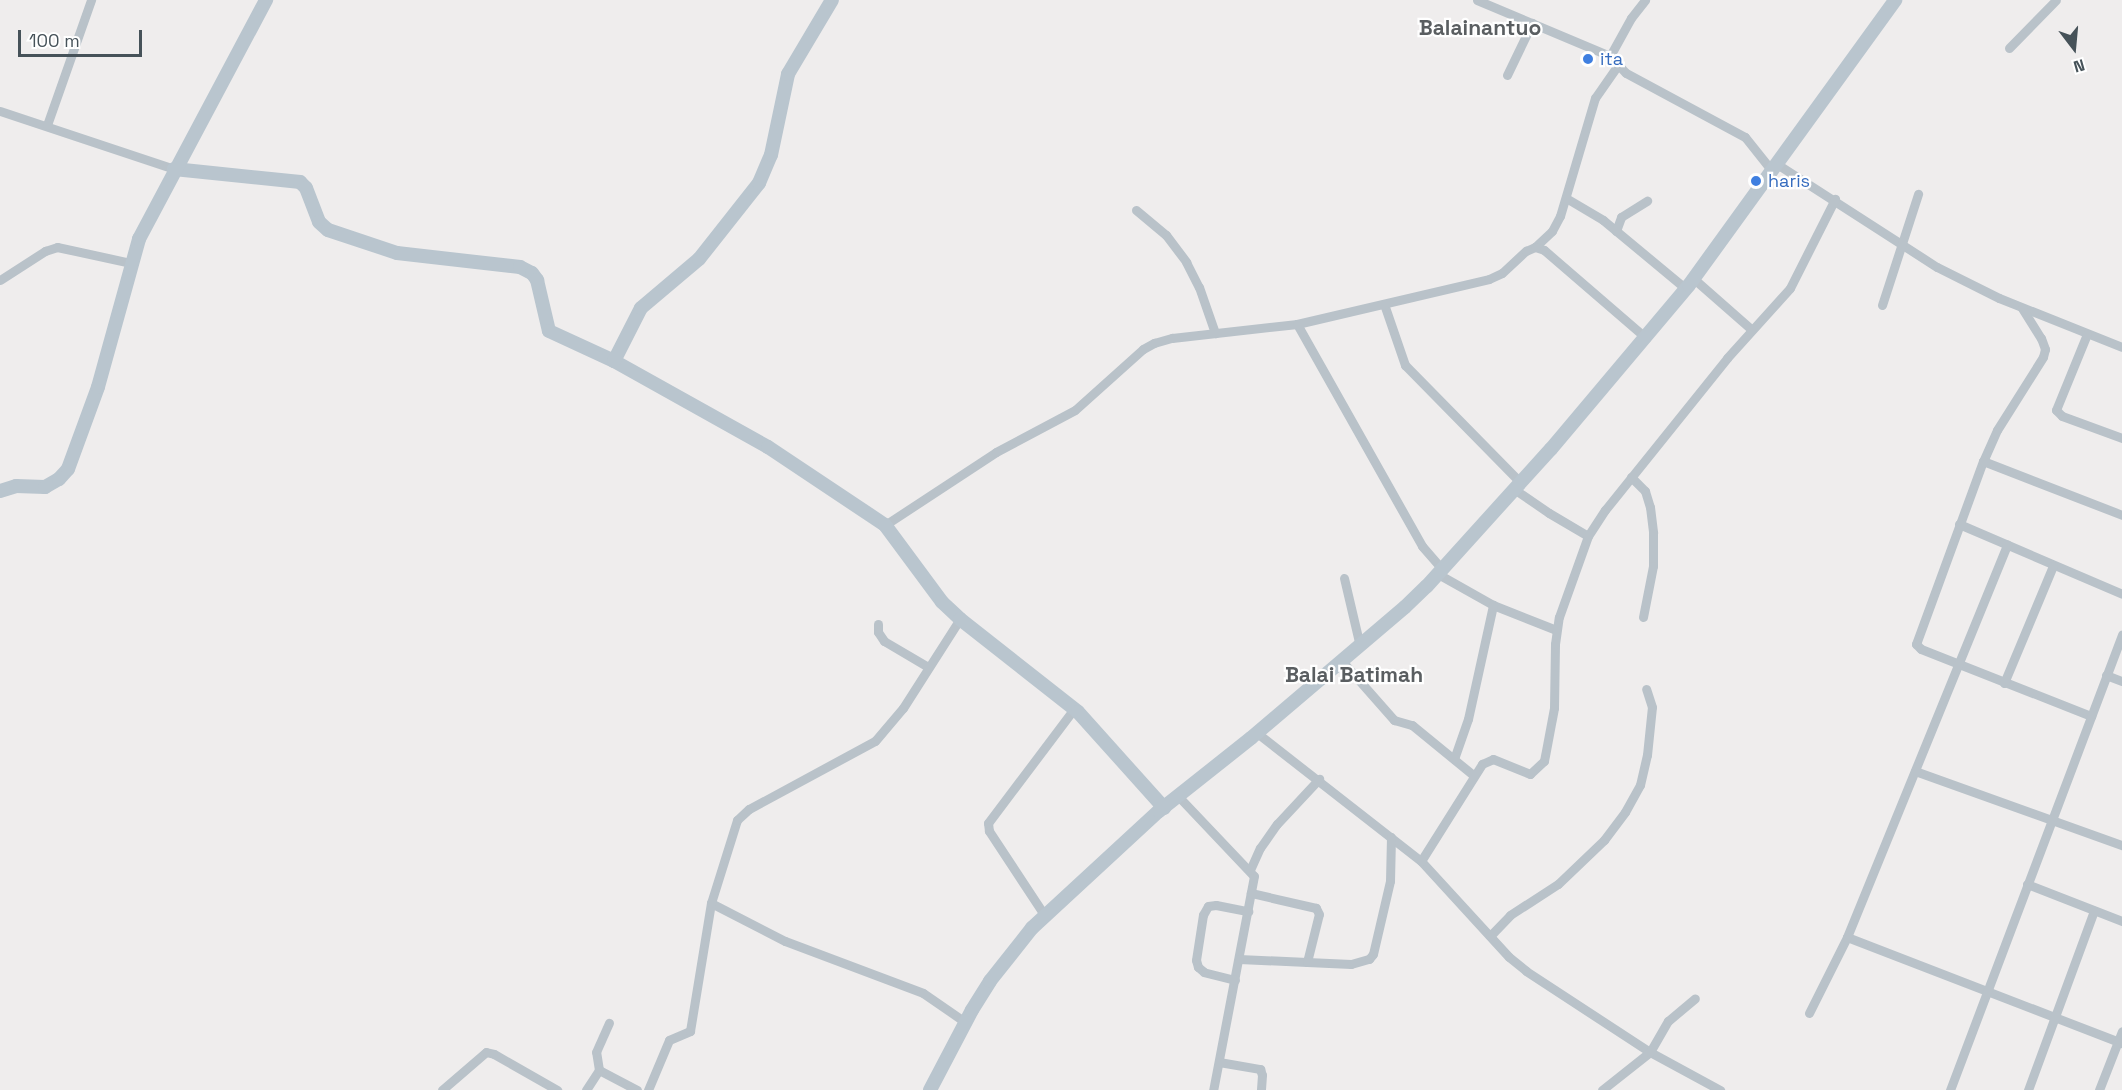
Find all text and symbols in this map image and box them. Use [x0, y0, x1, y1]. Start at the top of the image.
district label: Balainantuo [1419, 15, 1541, 41]
scale bar [21, 18, 146, 56]
north arrow [2044, 18, 2104, 78]
text: 100 m [29, 29, 80, 52]
place label: ita [1600, 48, 1623, 70]
marker: ita [1581, 52, 1595, 66]
text: N [2071, 54, 2087, 77]
place label: haris [1768, 170, 1810, 192]
marker: haris [1749, 174, 1763, 188]
district label: Balai Batimah [1285, 662, 1423, 688]

